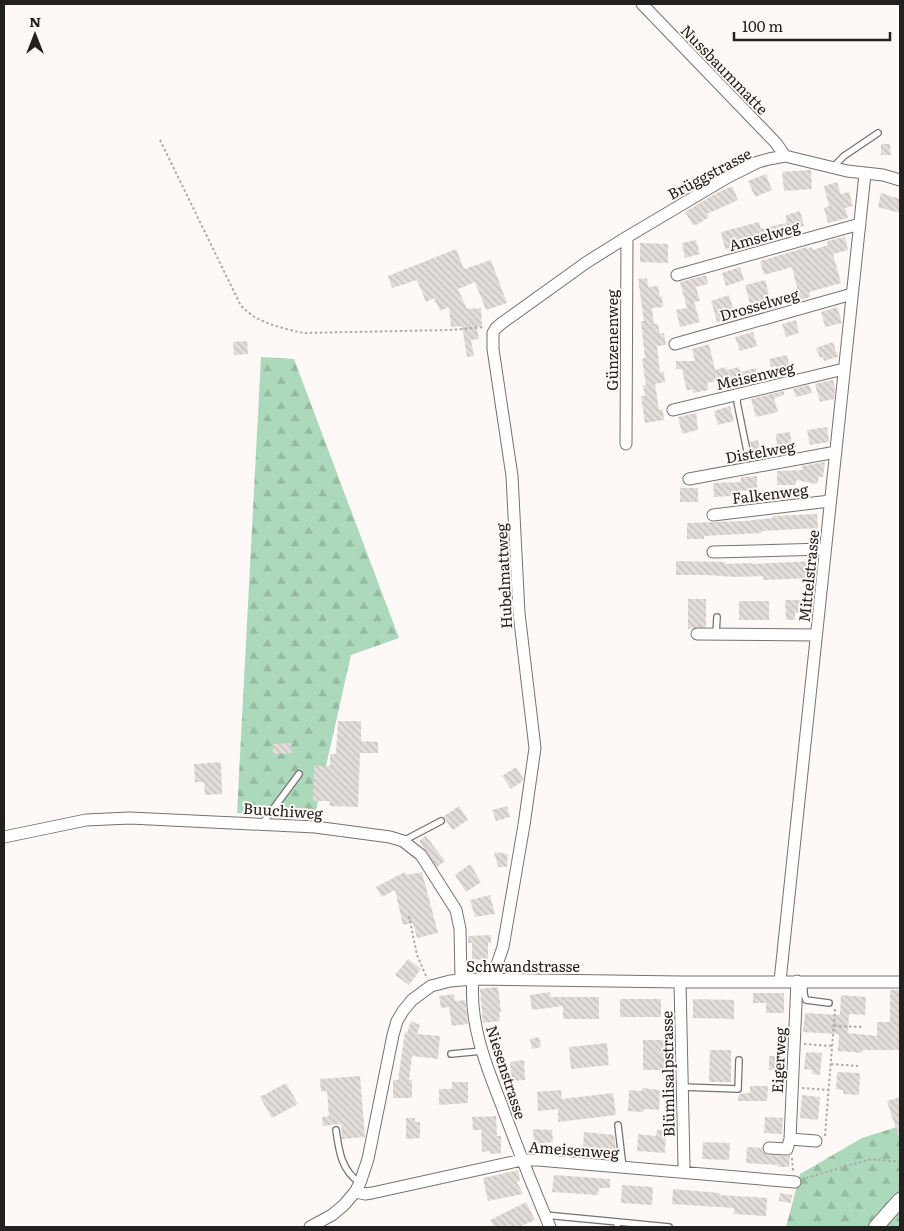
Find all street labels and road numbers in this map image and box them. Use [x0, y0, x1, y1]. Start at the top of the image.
street label: Nussbaummatte [676, 19, 774, 119]
street label: Brüggstrasse [663, 141, 755, 205]
street label: Amselweg [726, 214, 803, 256]
street label: Drosselweg [717, 282, 802, 326]
street label: Günzenenweg [600, 289, 623, 391]
street label: Meisenweg [713, 355, 797, 395]
street label: Distelweg [723, 433, 797, 468]
street label: Falkenweg [731, 477, 810, 509]
street label: Hubelmattweg [489, 522, 517, 629]
street label: Mittelstrasse [792, 528, 824, 623]
street label: Buuchiweg [242, 796, 324, 824]
street label: Schwandstrasse [466, 954, 580, 977]
street label: Blümlisalpstrasse [654, 1010, 680, 1137]
street label: Niesenstrasse [481, 1022, 533, 1122]
street label: Eigerweg [765, 1026, 791, 1094]
street label: Ameisenweg [528, 1134, 621, 1164]

